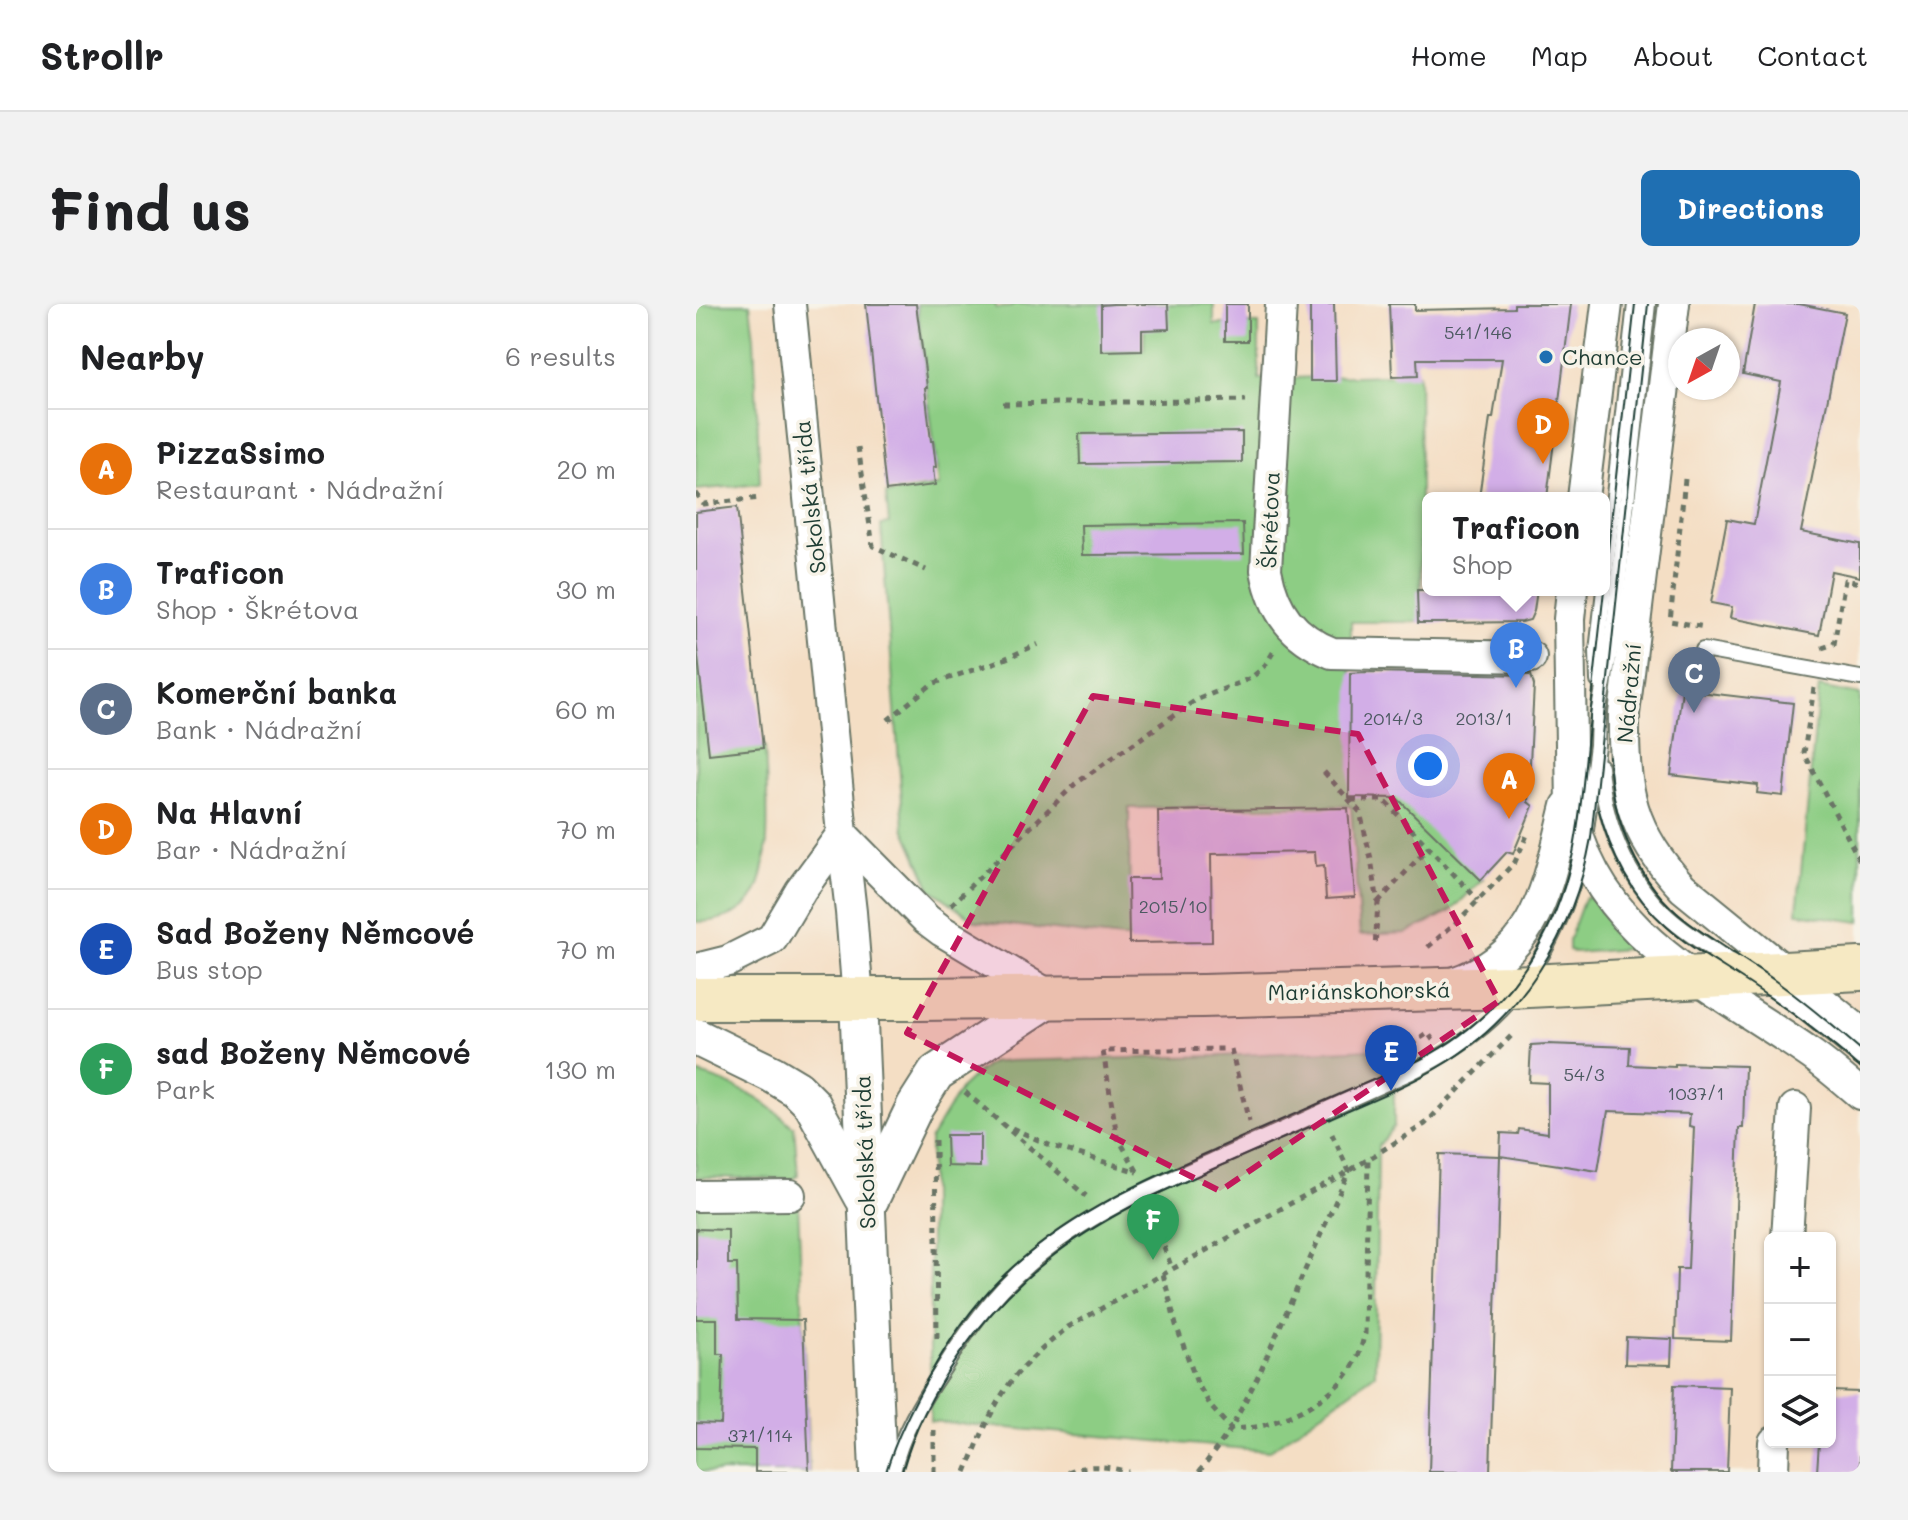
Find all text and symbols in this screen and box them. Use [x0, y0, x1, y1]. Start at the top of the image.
text: Strollr [40, 30, 164, 80]
text: Home [1411, 37, 1487, 73]
text: Map [1531, 37, 1588, 73]
text: About [1632, 37, 1713, 73]
text: Contact [1757, 37, 1868, 73]
button: Directions [1641, 170, 1860, 246]
text: Find us [48, 172, 251, 245]
house number: 541/146 [1444, 320, 1512, 344]
north arrow [1668, 328, 1740, 400]
text: Nearby [80, 334, 205, 379]
text: 6 results [505, 339, 616, 373]
place label: Chance [1562, 342, 1643, 371]
marker: Chance [1537, 348, 1555, 366]
pin: D [1517, 398, 1569, 464]
street label: Sokolská třída [787, 419, 832, 575]
text: PizzaSsimo [156, 432, 325, 472]
text: A [97, 452, 115, 486]
text: 20 m [556, 452, 616, 486]
street label: Škrétova [1253, 471, 1286, 569]
text: Restaurant · Nádražní [156, 472, 444, 506]
popup [1422, 492, 1610, 596]
text: Traficon [1452, 507, 1580, 547]
text: Shop [1452, 547, 1513, 581]
text: Traficon [156, 552, 284, 592]
text: B [97, 572, 115, 606]
text: 30 m [556, 572, 616, 606]
text: Shop · Škrétova [156, 592, 359, 626]
pin: B [1490, 622, 1542, 688]
street label: Nádražní [1610, 642, 1647, 744]
pin: C [1668, 647, 1720, 713]
text: Komerční banka [156, 672, 397, 712]
text: C [96, 692, 116, 726]
text: 60 m [555, 692, 616, 726]
house number: 2014/3 [1363, 706, 1423, 730]
house number: 2013/1 [1455, 706, 1513, 730]
text: Bank · Nádražní [156, 712, 363, 746]
your location [1408, 746, 1448, 786]
pin: A [1483, 753, 1535, 819]
text: Na Hlavní [156, 792, 303, 832]
text: D [97, 812, 115, 846]
text: 70 m [556, 812, 616, 846]
text: Bar · Nádražní [156, 832, 348, 866]
house number: 2015/10 [1139, 894, 1207, 918]
text: Sad Boženy Němcové [156, 912, 474, 952]
text: E [98, 932, 114, 966]
text: 70 m [556, 932, 616, 966]
text: Bus stop [156, 952, 263, 986]
street label: Mariánskohorská [1267, 974, 1451, 1007]
pin: E [1365, 1025, 1417, 1091]
text: sad Boženy Němcové [156, 1032, 471, 1072]
text: F [98, 1052, 114, 1086]
text: 130 m [544, 1052, 616, 1086]
house number: 54/3 [1563, 1062, 1605, 1086]
text: Park [156, 1072, 215, 1106]
street label: Sokolská třída [847, 1075, 882, 1230]
house number: 1037/1 [1667, 1081, 1725, 1105]
pin: F [1127, 1194, 1179, 1260]
map controls [1764, 1232, 1836, 1448]
button: + [1764, 1232, 1836, 1304]
button: − [1764, 1304, 1836, 1376]
button: layers [1764, 1376, 1836, 1448]
house number: 371/114 [728, 1423, 793, 1447]

